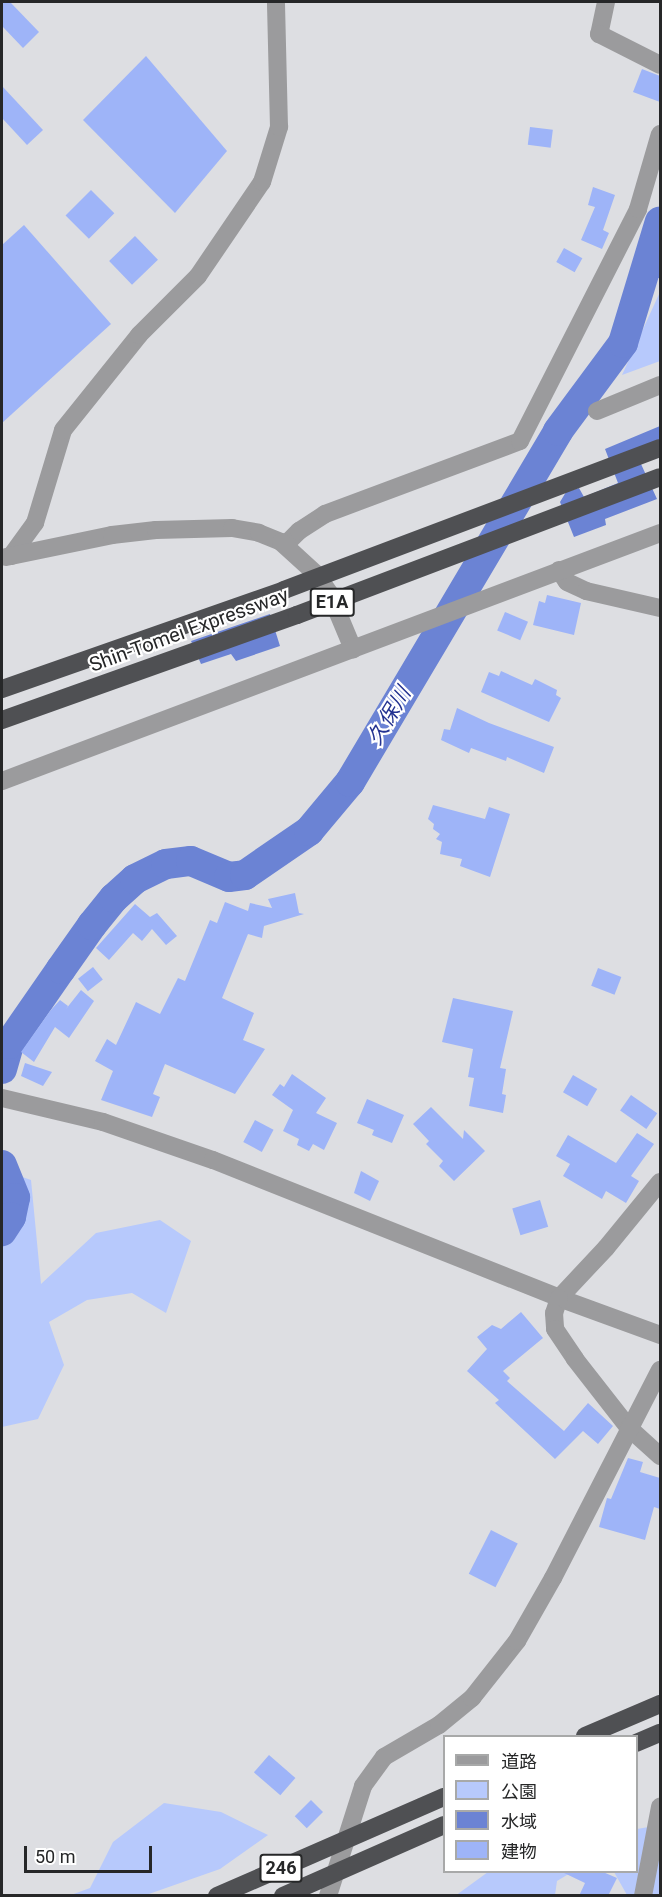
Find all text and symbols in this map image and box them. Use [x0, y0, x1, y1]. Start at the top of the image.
street label: Shin-Tomei Expressway [86, 583, 292, 677]
road number: E1A [310, 587, 354, 617]
water label: 久保川 [362, 683, 416, 749]
legend [443, 1735, 638, 1873]
text: 道路 [501, 1751, 537, 1772]
text: 公園 [501, 1781, 537, 1802]
text: 水域 [501, 1811, 537, 1832]
scale bar [27, 1834, 154, 1872]
text: 建物 [501, 1841, 537, 1862]
text: 50 m [35, 1846, 75, 1867]
road number: 246 [258, 1853, 304, 1883]

